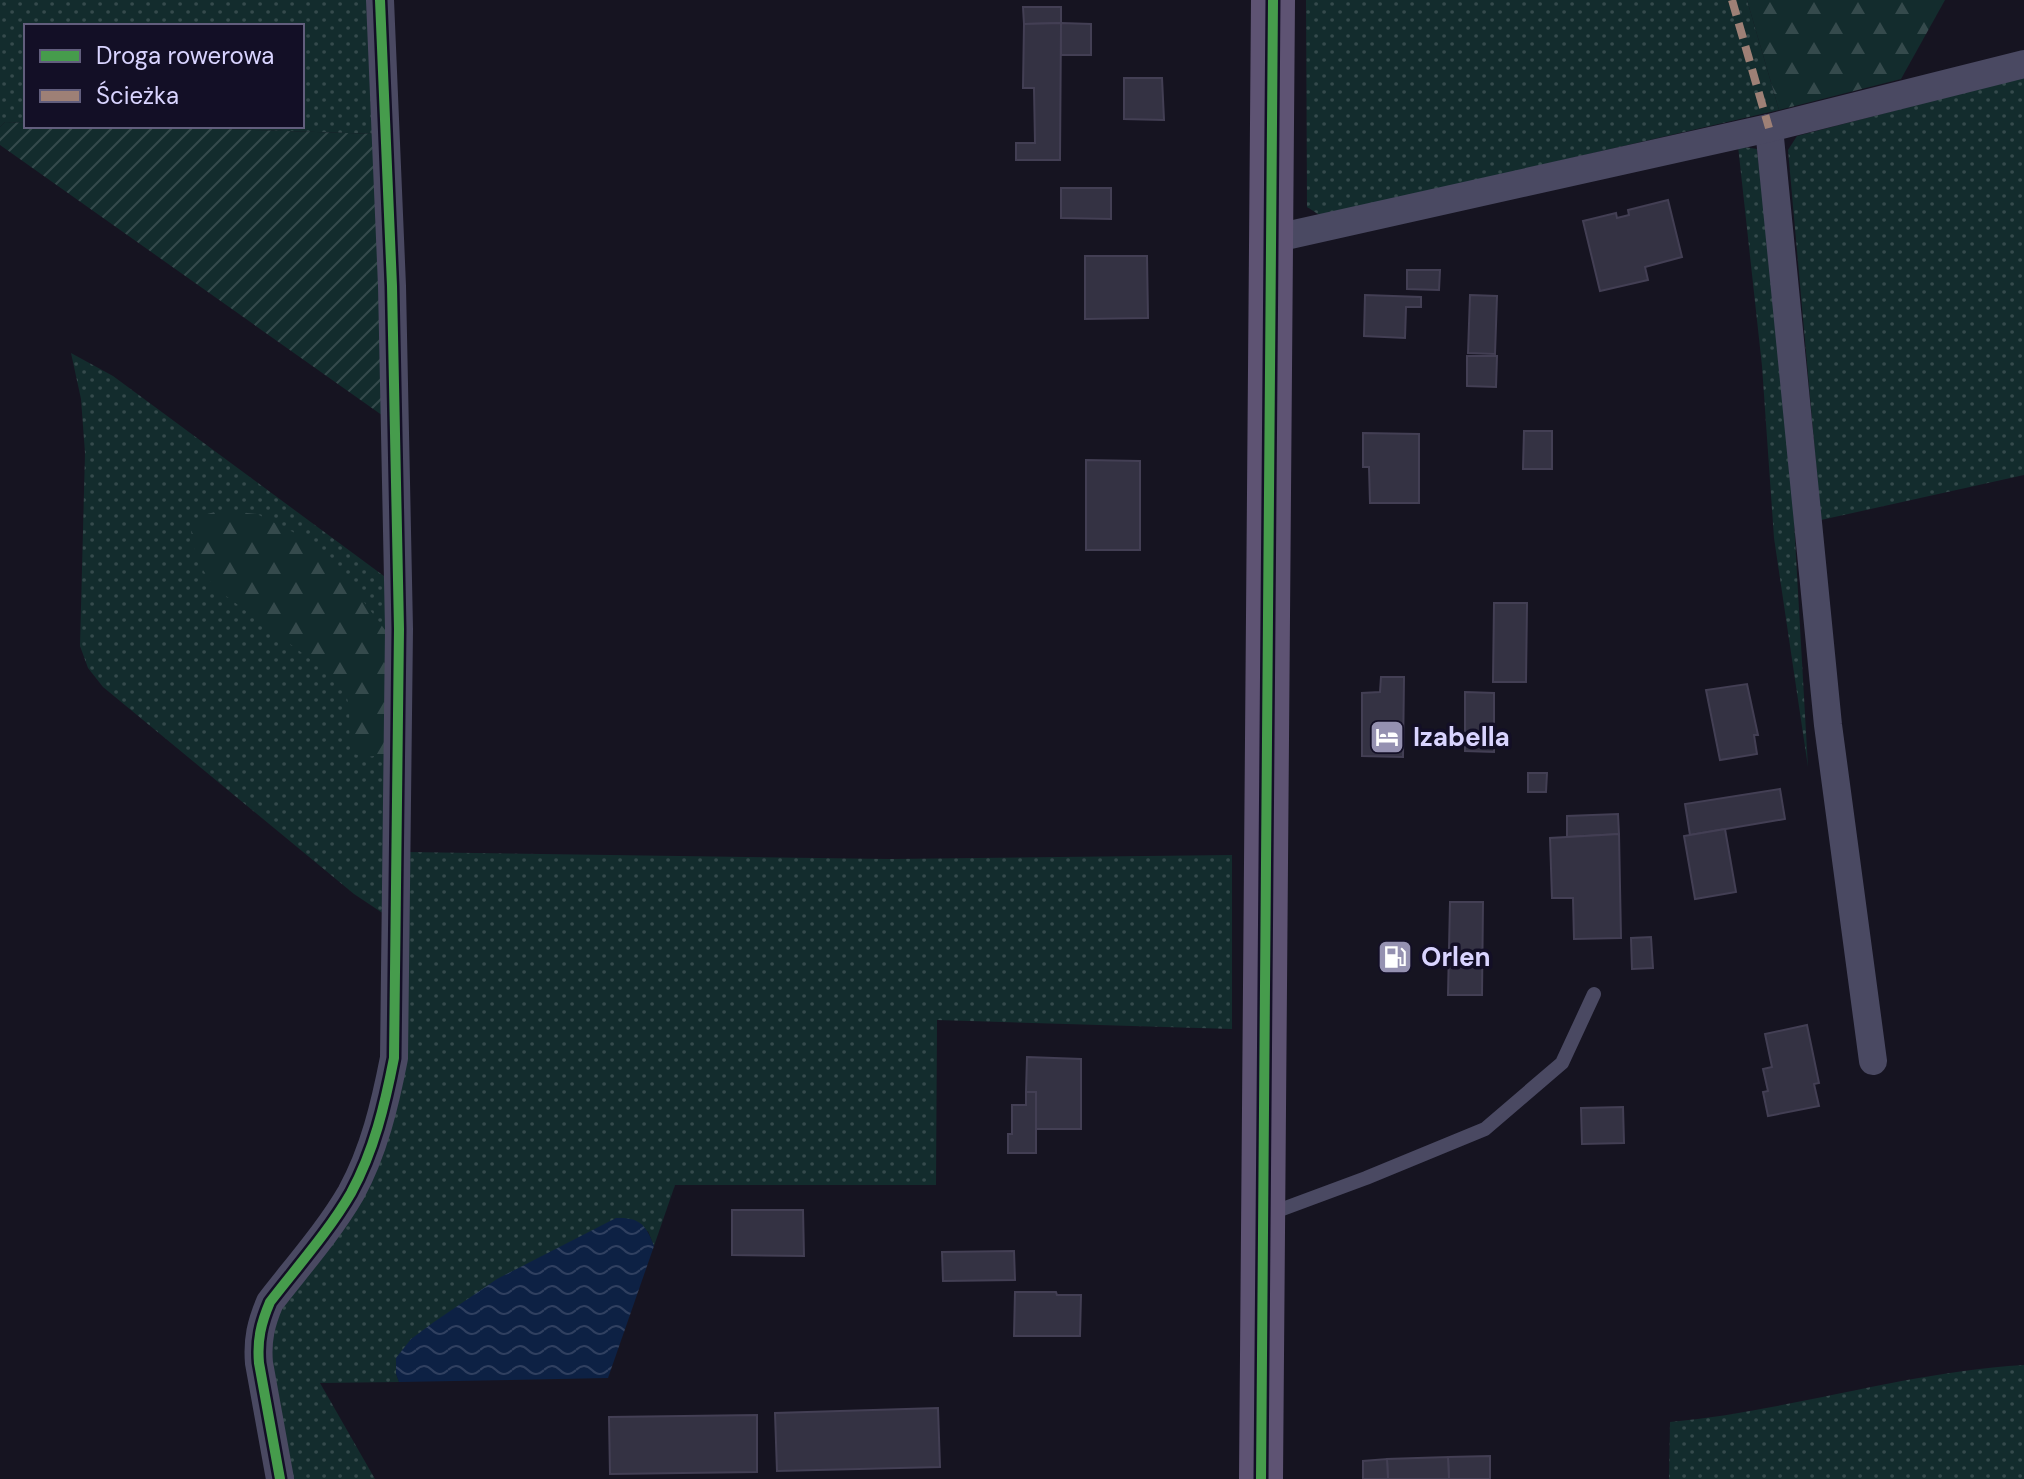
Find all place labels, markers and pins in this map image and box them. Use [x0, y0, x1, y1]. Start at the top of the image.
hotel icon: Izabella [1368, 718, 1406, 756]
place label: Izabella [1413, 720, 1510, 754]
fuel station icon: Orlen [1376, 938, 1414, 976]
place label: Orlen [1421, 940, 1491, 974]

